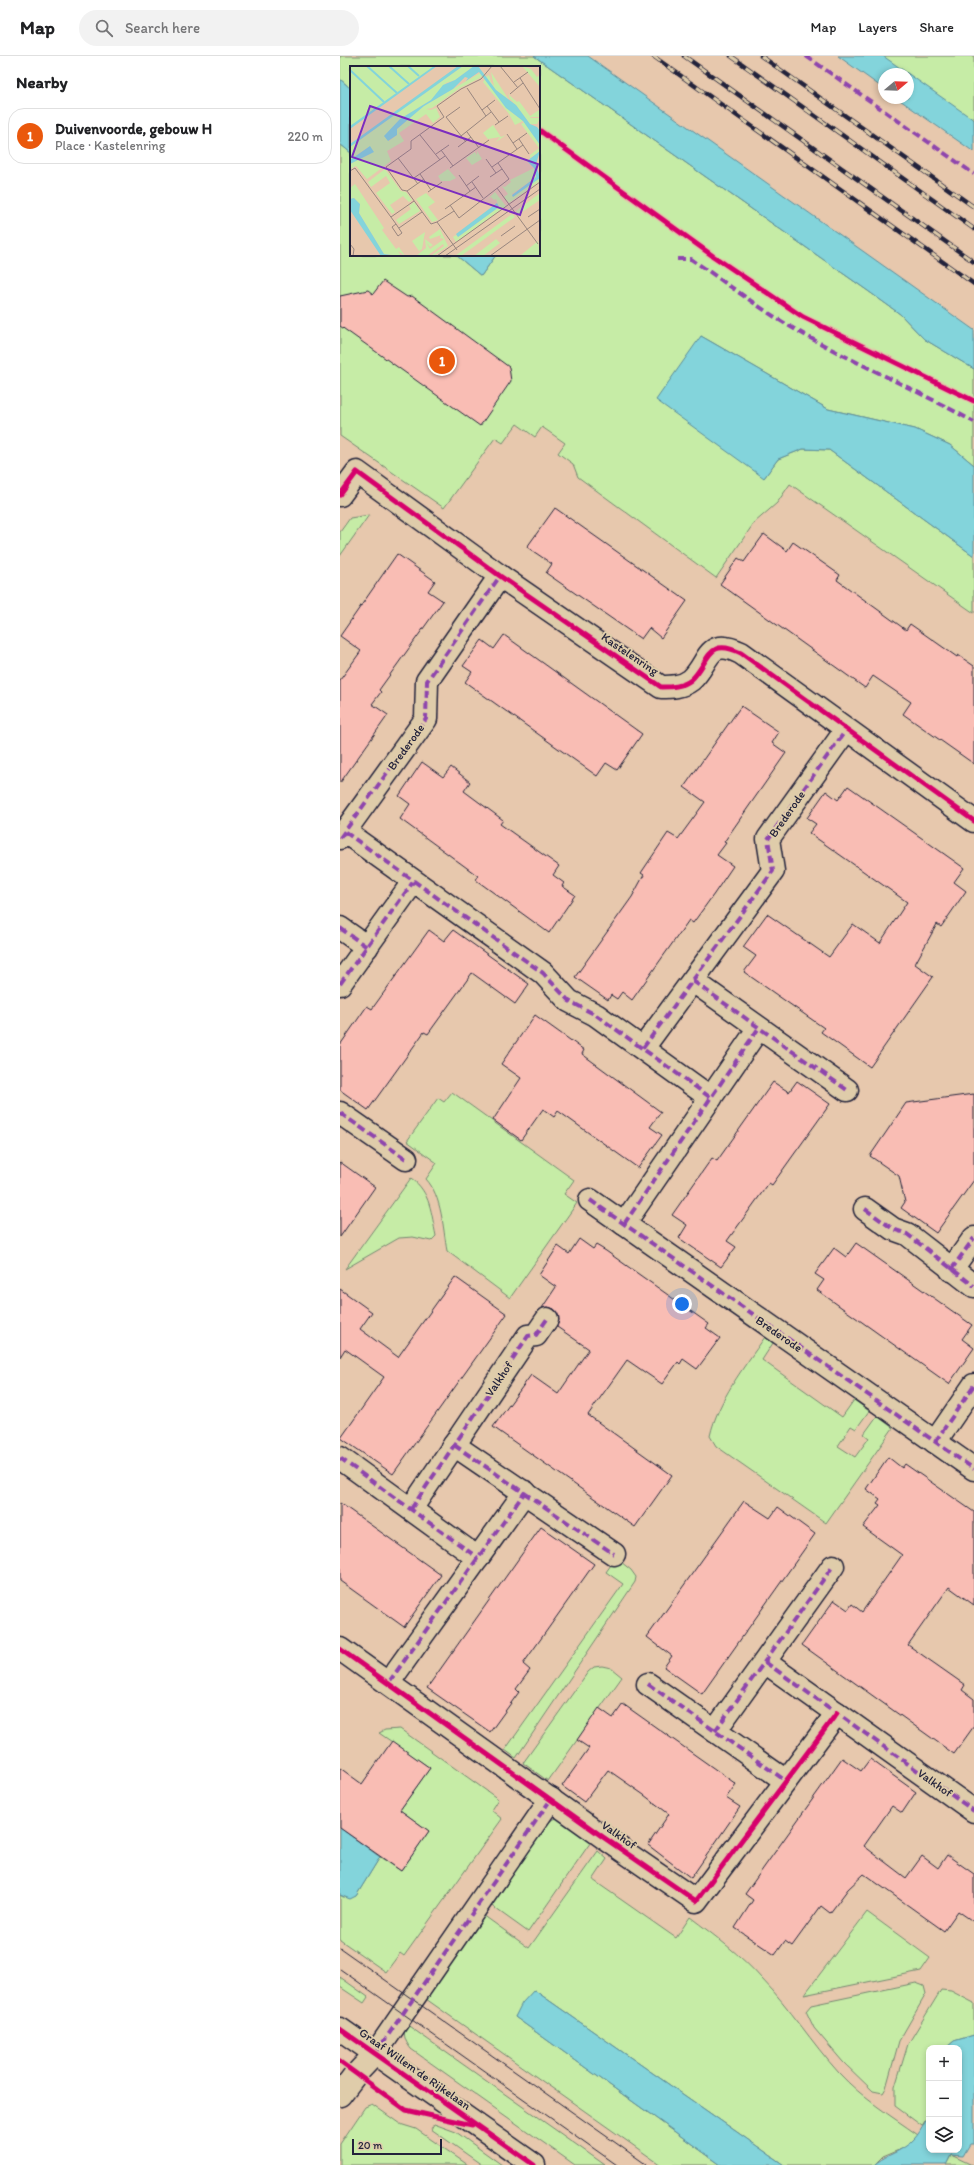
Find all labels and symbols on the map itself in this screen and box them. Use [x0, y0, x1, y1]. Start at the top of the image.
inset map [350, 66, 540, 256]
north arrow [878, 68, 914, 104]
pin: 1 [429, 346, 455, 376]
street label: Kastelenring [599, 630, 662, 679]
street label: Brederode [385, 721, 428, 773]
street label: Brederode [766, 788, 808, 840]
your location [672, 1294, 692, 1314]
street label: Brederode [753, 1313, 805, 1355]
street label: Valkhof [482, 1358, 516, 1399]
street label: Valkhof [915, 1766, 956, 1800]
street label: Valkhof [599, 1818, 640, 1852]
street label: Graaf Willem de Rijkelaan [357, 2025, 474, 2113]
scale bar [352, 2137, 442, 2156]

